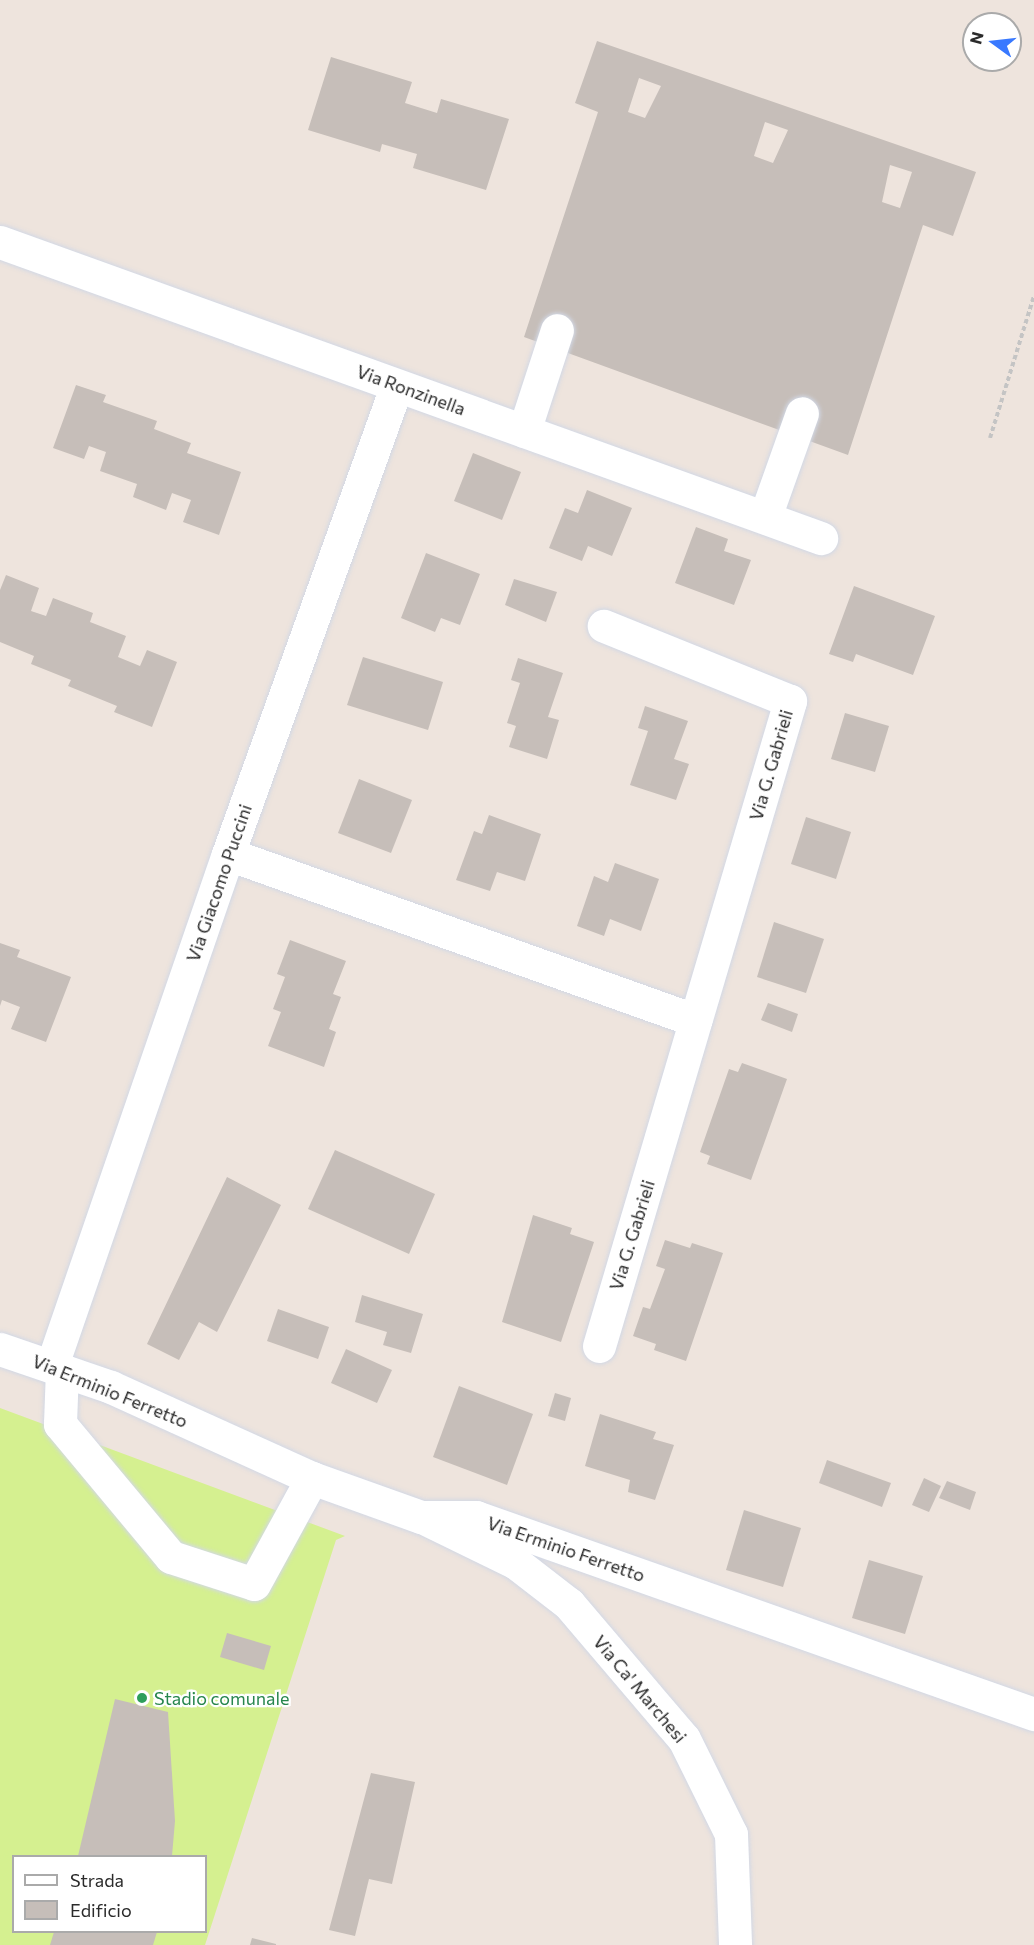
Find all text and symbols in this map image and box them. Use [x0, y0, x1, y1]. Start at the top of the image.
north arrow [962, 12, 1022, 72]
text: N [965, 29, 987, 46]
street label: Via Ronzinella [354, 360, 468, 420]
street label: Via G. Gabrieli [745, 707, 797, 823]
street label: Via Giacomo Puccini [182, 801, 256, 965]
street label: Via G. Gabrieli [605, 1177, 659, 1293]
street label: Via Erminio Ferretto [29, 1350, 191, 1432]
street label: Via Erminio Ferretto [484, 1512, 648, 1586]
street label: Via Ca' Marchesi [589, 1631, 691, 1747]
place label: Stadio comunale [154, 1687, 290, 1709]
marker: Stadio comunale [135, 1691, 149, 1705]
legend [12, 1855, 207, 1933]
text: Strada [70, 1869, 124, 1891]
text: Edificio [70, 1899, 132, 1921]

